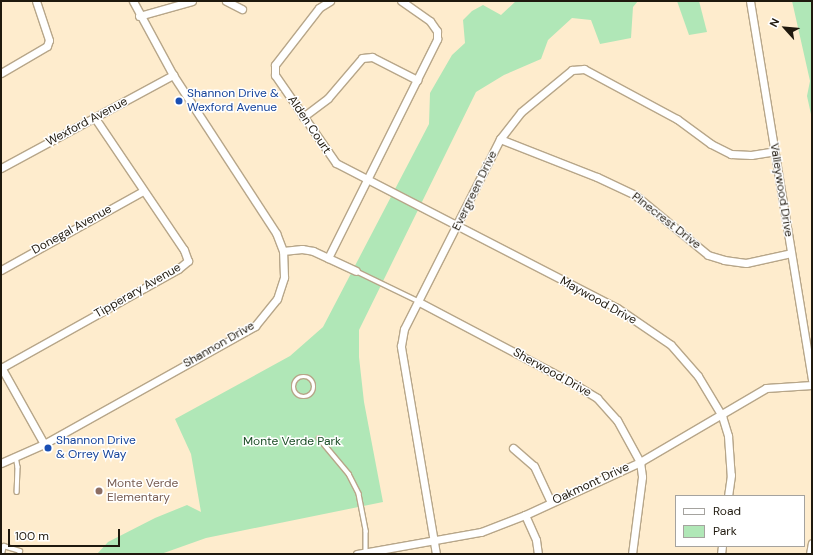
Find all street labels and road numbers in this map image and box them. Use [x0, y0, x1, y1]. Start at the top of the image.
street label: Alden Court [284, 93, 334, 157]
street label: Wexford Avenue [44, 94, 130, 150]
street label: Valleywood Drive [766, 142, 796, 238]
street label: Evergreen Drive [449, 149, 501, 233]
street label: Pinecrest Drive [629, 190, 703, 252]
street label: Donegal Avenue [30, 202, 114, 258]
street label: Tipperary Avenue [92, 260, 184, 322]
street label: Maywood Drive [557, 274, 639, 328]
street label: Shannon Drive [181, 319, 257, 371]
street label: Sherwood Drive [510, 346, 594, 400]
street label: Oakmont Drive [550, 460, 632, 508]

